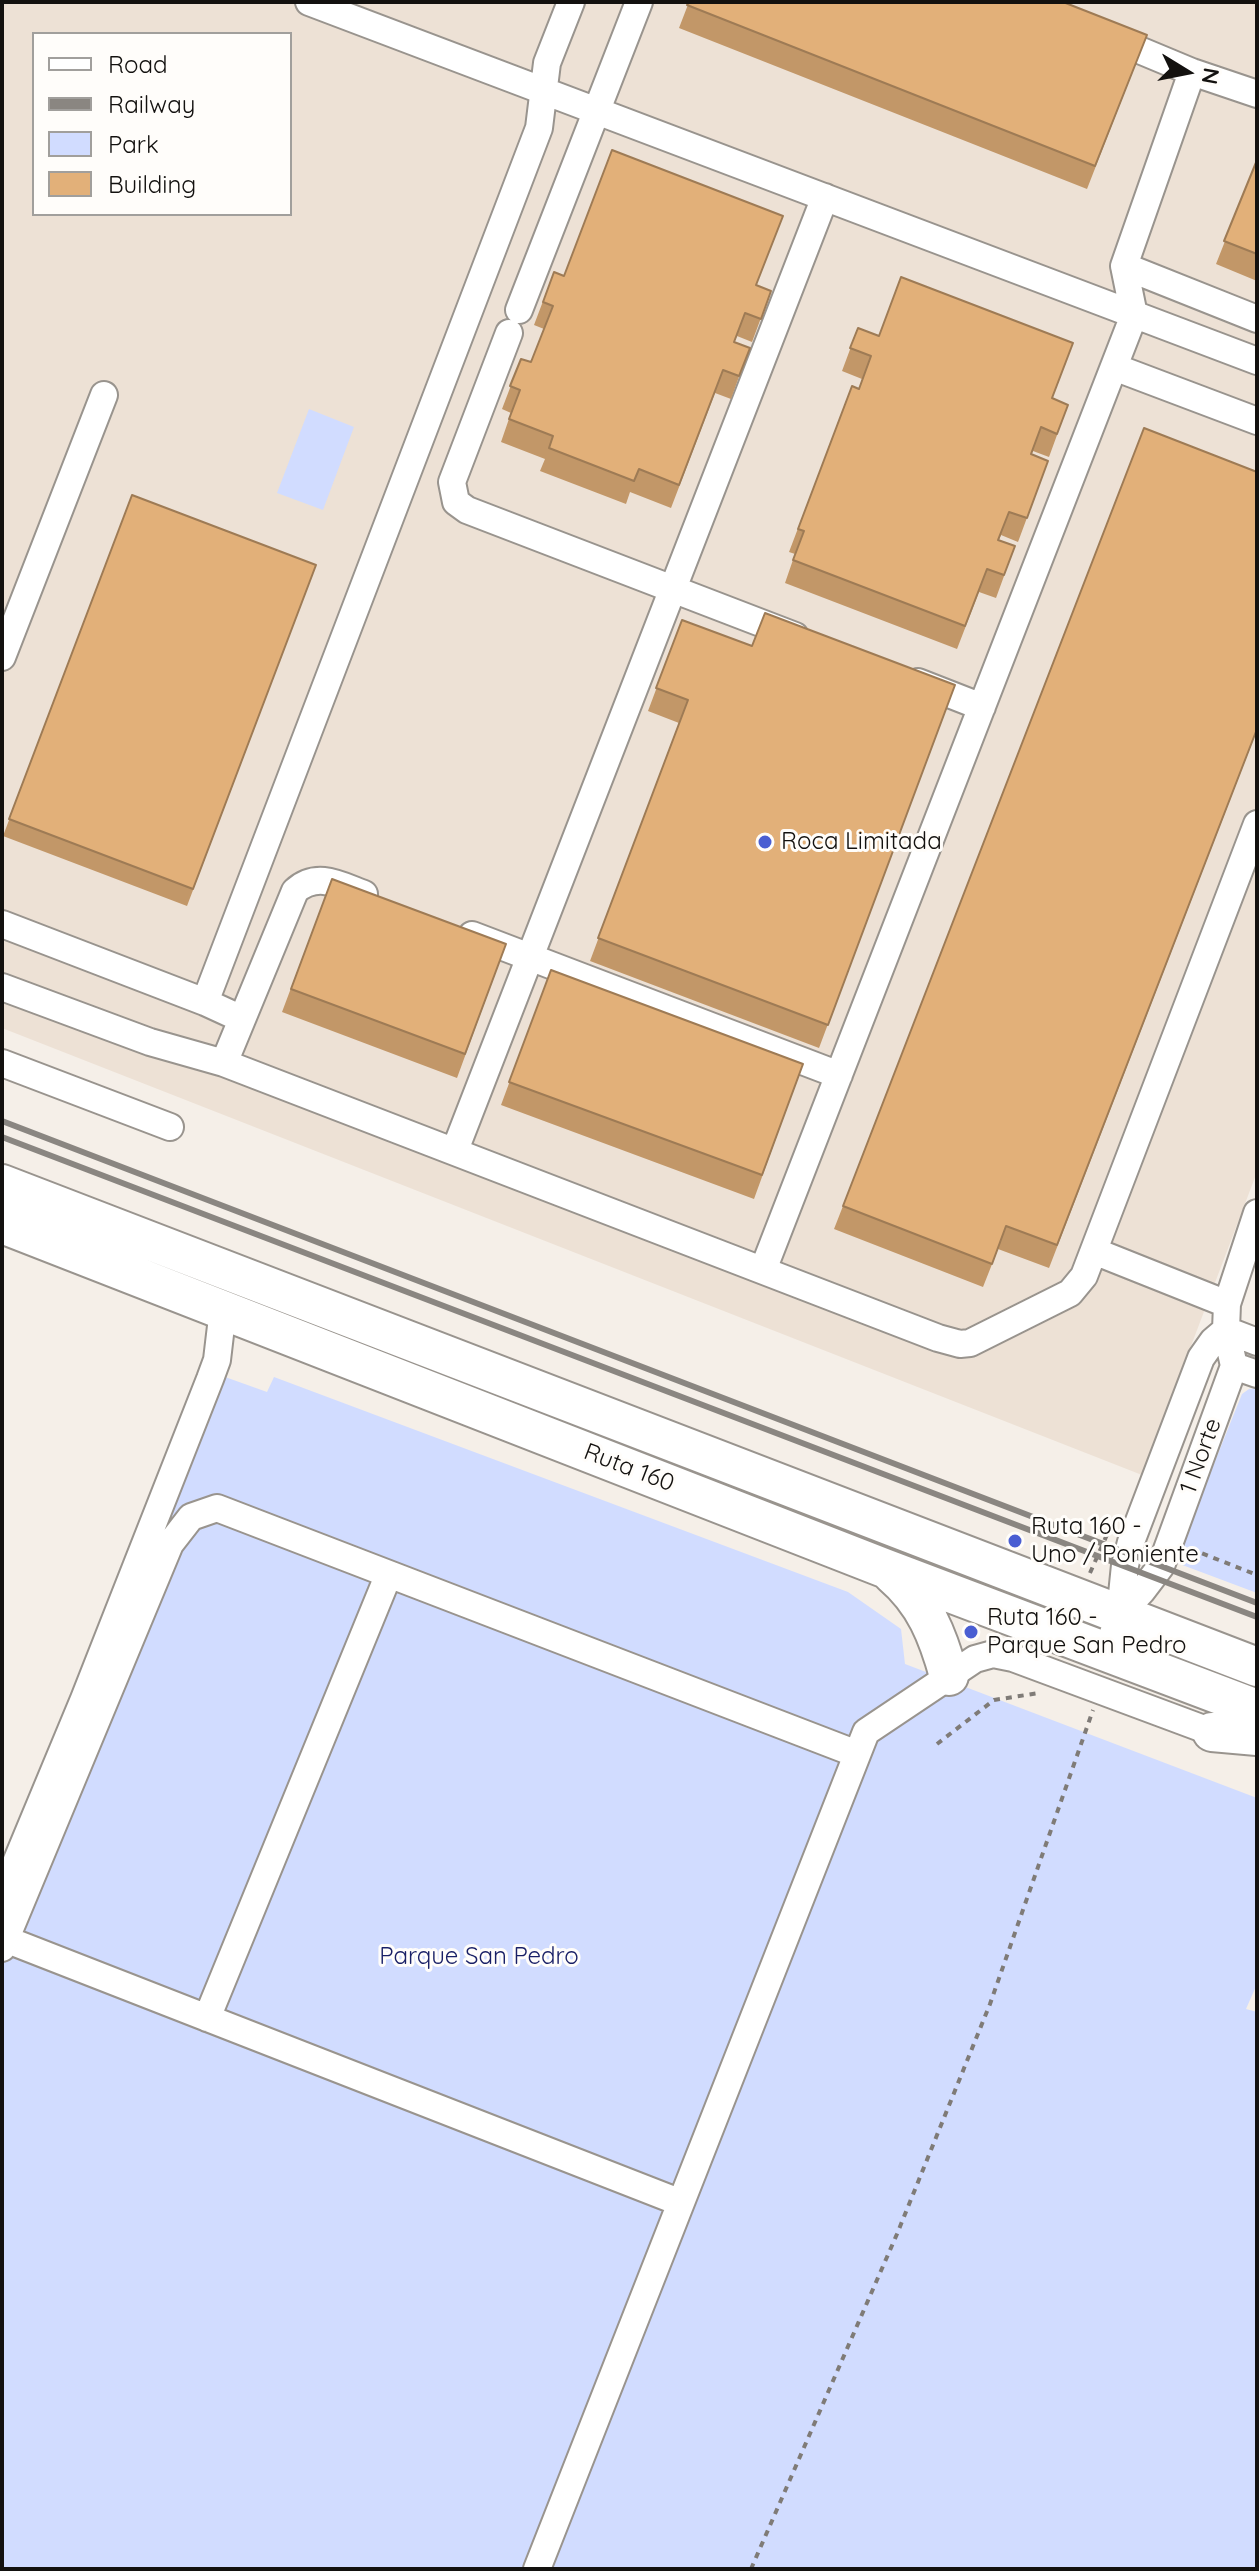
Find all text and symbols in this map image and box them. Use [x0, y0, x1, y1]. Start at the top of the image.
legend [32, 32, 292, 216]
north arrow [1147, 32, 1227, 112]
text: Road [108, 49, 168, 79]
text: N [1195, 66, 1226, 87]
text: Railway [108, 89, 195, 119]
text: Park [108, 129, 159, 159]
text: Building [108, 169, 196, 199]
place label: Roca Limitada [781, 828, 942, 856]
marker: Roca Limitada [756, 833, 774, 851]
street label: 1 Norte [1174, 1414, 1228, 1498]
street label: Ruta 160 [580, 1438, 678, 1498]
place label: Ruta 160 - Uno / Poniente [1031, 1513, 1199, 1569]
marker: Ruta 160 - Uno / Poniente [1006, 1532, 1024, 1550]
place label: Ruta 160 - Parque San Pedro [987, 1604, 1187, 1660]
marker: Ruta 160 - Parque San Pedro [962, 1623, 980, 1641]
park label: Parque San Pedro [379, 1943, 579, 1971]

